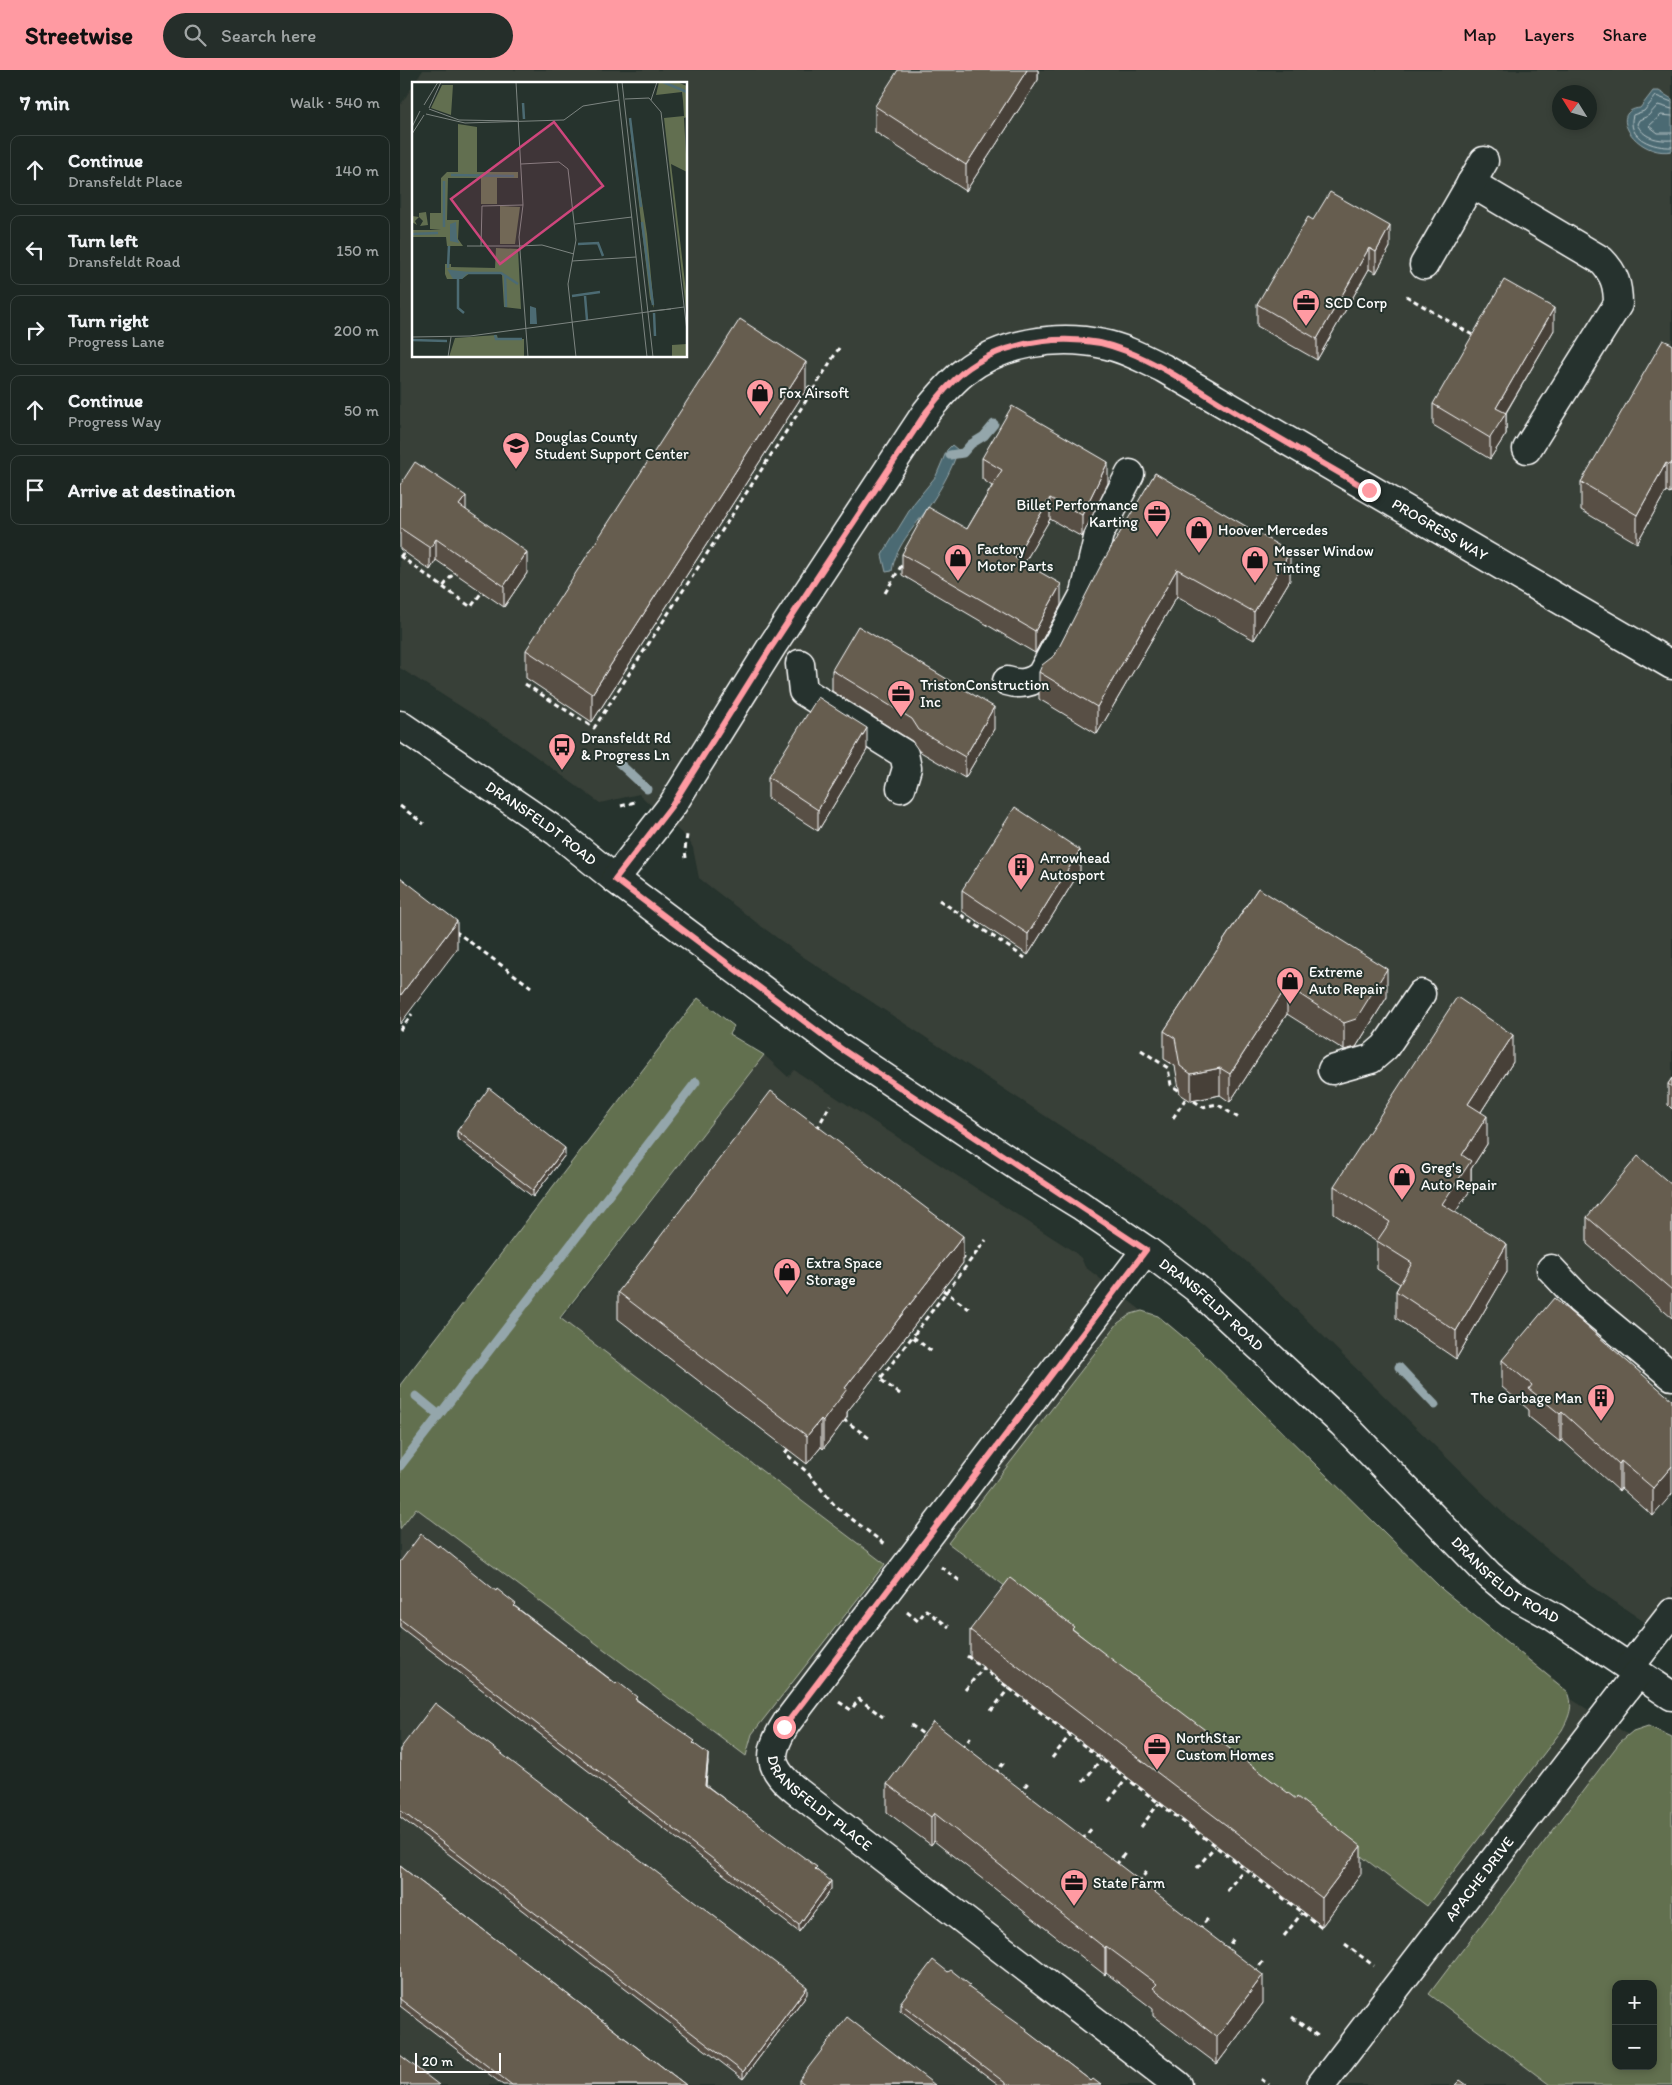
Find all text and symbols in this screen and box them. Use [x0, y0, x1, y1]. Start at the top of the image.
search box [163, 13, 513, 58]
text: Streetwise [25, 21, 133, 50]
icon: search [181, 21, 209, 49]
text: Search here [221, 24, 316, 47]
text: Map [1463, 24, 1496, 46]
text: Layers [1524, 24, 1574, 46]
text: Share [1602, 24, 1647, 46]
inset map [412, 82, 688, 358]
north arrow [1552, 85, 1597, 130]
text: 7 min [20, 90, 69, 115]
text: Walk · 540 m [290, 93, 380, 112]
text: Continue [68, 149, 143, 172]
icon: ahead [21, 156, 49, 184]
text: 140 m [335, 161, 379, 180]
text: Dransfeldt Place [68, 172, 183, 191]
text: Turn left [68, 229, 138, 252]
icon: left [21, 236, 49, 264]
text: 150 m [336, 241, 379, 260]
text: Dransfeldt Road [68, 252, 180, 271]
office icon: SCD Corp [1291, 288, 1321, 327]
place label: SCD Corp [1325, 294, 1387, 312]
text: Turn right [68, 309, 149, 332]
icon: right [21, 316, 49, 344]
text: 200 m [334, 321, 379, 340]
text: Progress Lane [68, 332, 165, 351]
shop icon: Fox Airsoft [745, 378, 775, 417]
place label: Fox Airsoft [779, 384, 849, 402]
text: Continue [68, 389, 143, 412]
icon: ahead [21, 396, 49, 424]
text: 50 m [344, 401, 379, 420]
text: Progress Way [68, 412, 161, 431]
place label: Douglas County Student Support Center [535, 428, 689, 463]
school or university icon: Douglas County Student Support Center [501, 431, 531, 470]
icon: arrive [21, 476, 49, 504]
text: Arrive at destination [68, 479, 235, 502]
route end [1358, 479, 1381, 502]
street label: PROGRESS WAY [1389, 495, 1491, 565]
place label: Billet Performance Karting [1017, 496, 1138, 531]
office icon: Billet Performance Karting [1142, 499, 1172, 538]
shop icon: Hoover Mercedes [1184, 515, 1214, 554]
place label: Hoover Mercedes [1218, 521, 1328, 539]
place label: Factory Motor Parts [977, 540, 1054, 575]
place label: Messer Window Tinting [1274, 542, 1374, 577]
shop icon: Factory Motor Parts [943, 543, 973, 582]
shop icon: Messer Window Tinting [1240, 545, 1270, 584]
place label: TristonConstruction Inc [920, 676, 1049, 711]
office icon: TristonConstruction Inc [886, 679, 916, 718]
place label: Dransfeldt Rd & Progress Ln [581, 729, 671, 764]
bus stop icon: Dransfeldt Rd & Progress Ln [547, 732, 577, 771]
street label: DRANSFELDT ROAD [482, 777, 600, 869]
place label: Arrowhead Autosport [1040, 849, 1110, 884]
building icon: Arrowhead Autosport [1006, 852, 1036, 891]
place label: Extreme Auto Repair [1309, 963, 1385, 998]
shop icon: Extreme Auto Repair [1275, 966, 1305, 1005]
place label: Greg's Auto Repair [1421, 1159, 1497, 1194]
shop icon: Greg's Auto Repair [1387, 1162, 1417, 1201]
place label: Extra Space Storage [806, 1254, 882, 1289]
street label: DRANSFELDT ROAD [1156, 1254, 1267, 1355]
shop icon: Extra Space Storage [772, 1257, 802, 1296]
building icon: The Garbage Man [1586, 1383, 1616, 1422]
place label: The Garbage Man [1471, 1389, 1582, 1407]
street label: DRANSFELDT ROAD [1448, 1533, 1563, 1627]
route start [773, 1716, 796, 1739]
place label: NorthStar Custom Homes [1176, 1729, 1274, 1764]
office icon: NorthStar Custom Homes [1142, 1732, 1172, 1771]
street label: DRANSFELDT PLACE [764, 1754, 876, 1855]
street label: APACHE DRIVE [1441, 1833, 1518, 1925]
office icon: State Farm [1059, 1868, 1089, 1907]
place label: State Farm [1093, 1874, 1166, 1892]
map controls [1612, 1980, 1657, 2070]
button: + [1612, 1980, 1657, 2025]
button: − [1612, 2025, 1657, 2070]
scale bar [415, 2050, 501, 2073]
text: 20 m [422, 2053, 453, 2070]

